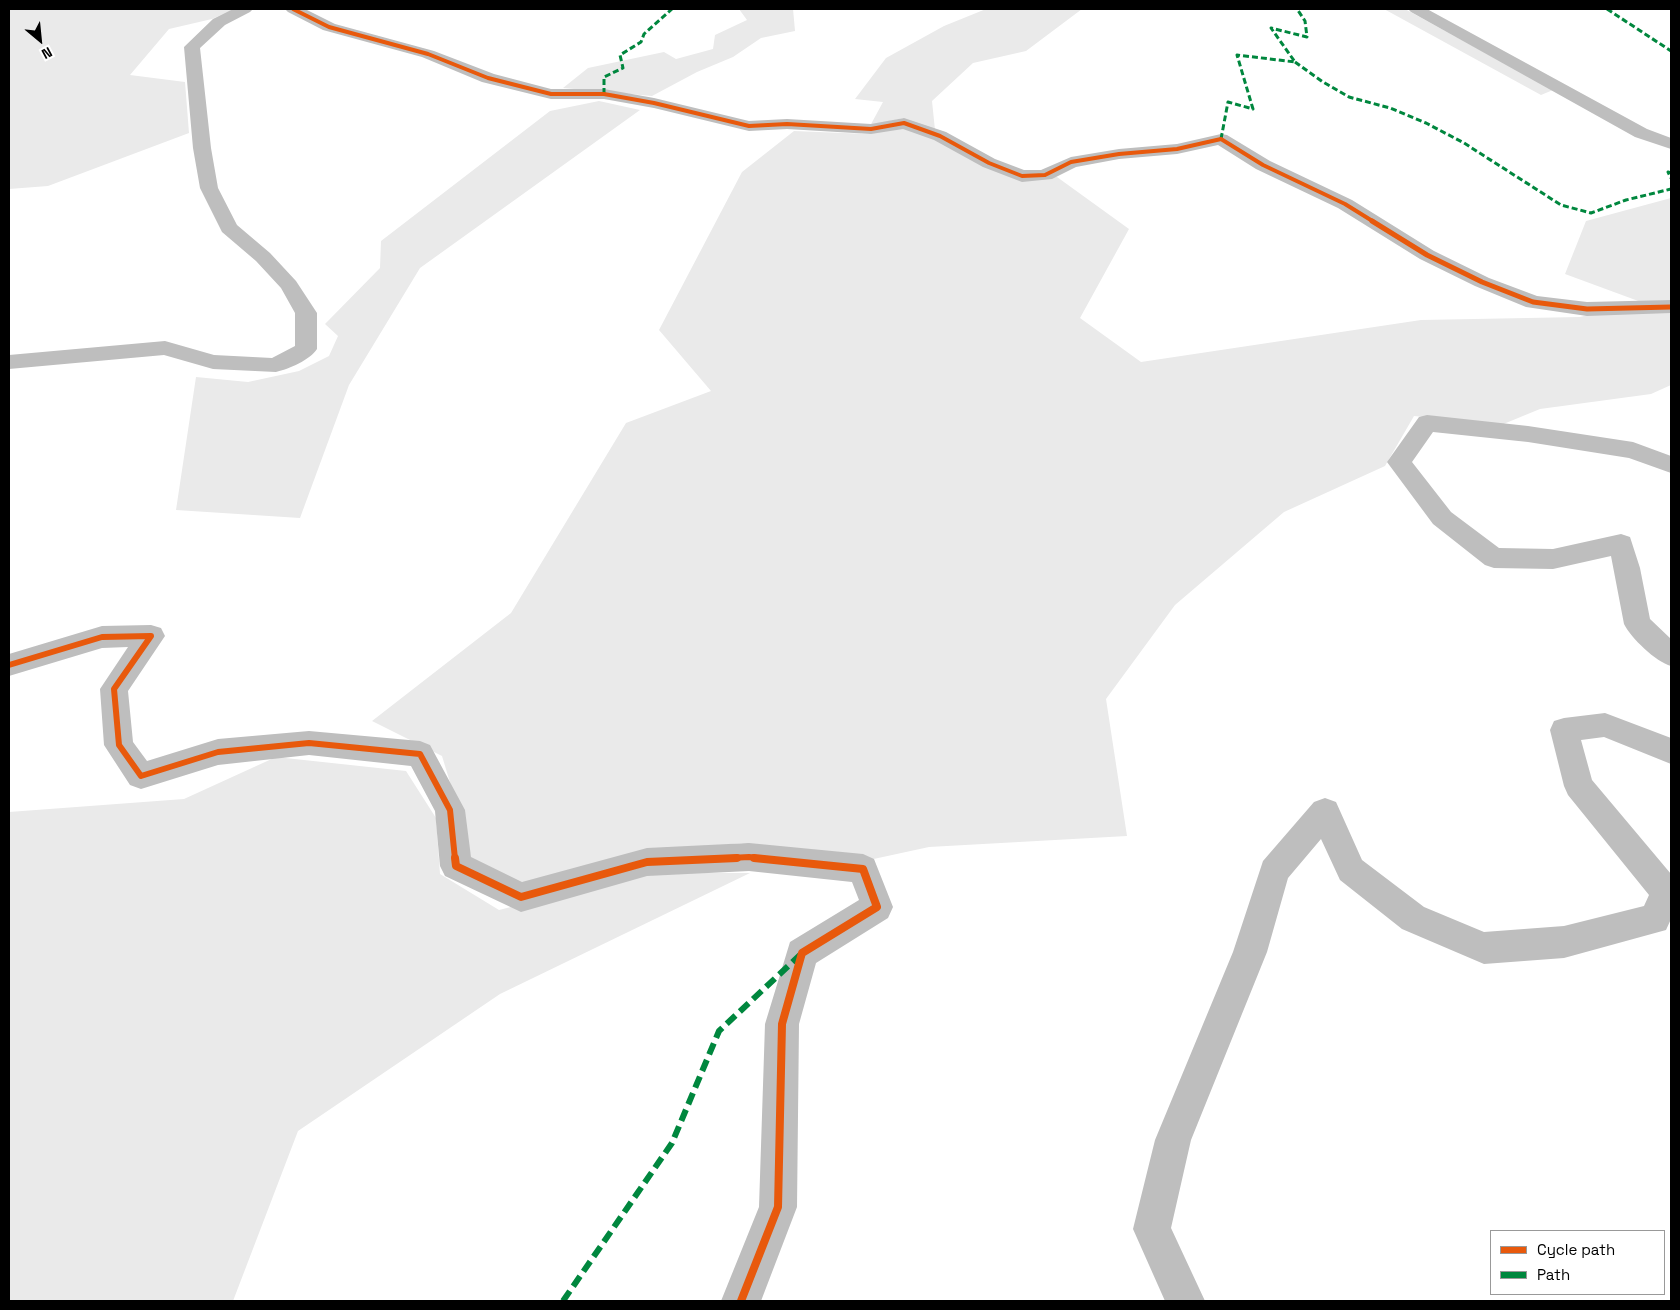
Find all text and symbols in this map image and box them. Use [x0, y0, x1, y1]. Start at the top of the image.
north arrow [15, 15, 65, 65]
text: N [39, 43, 55, 63]
legend [1490, 1230, 1665, 1295]
text: Cycle path [1537, 1240, 1615, 1259]
text: Path [1537, 1265, 1570, 1284]

